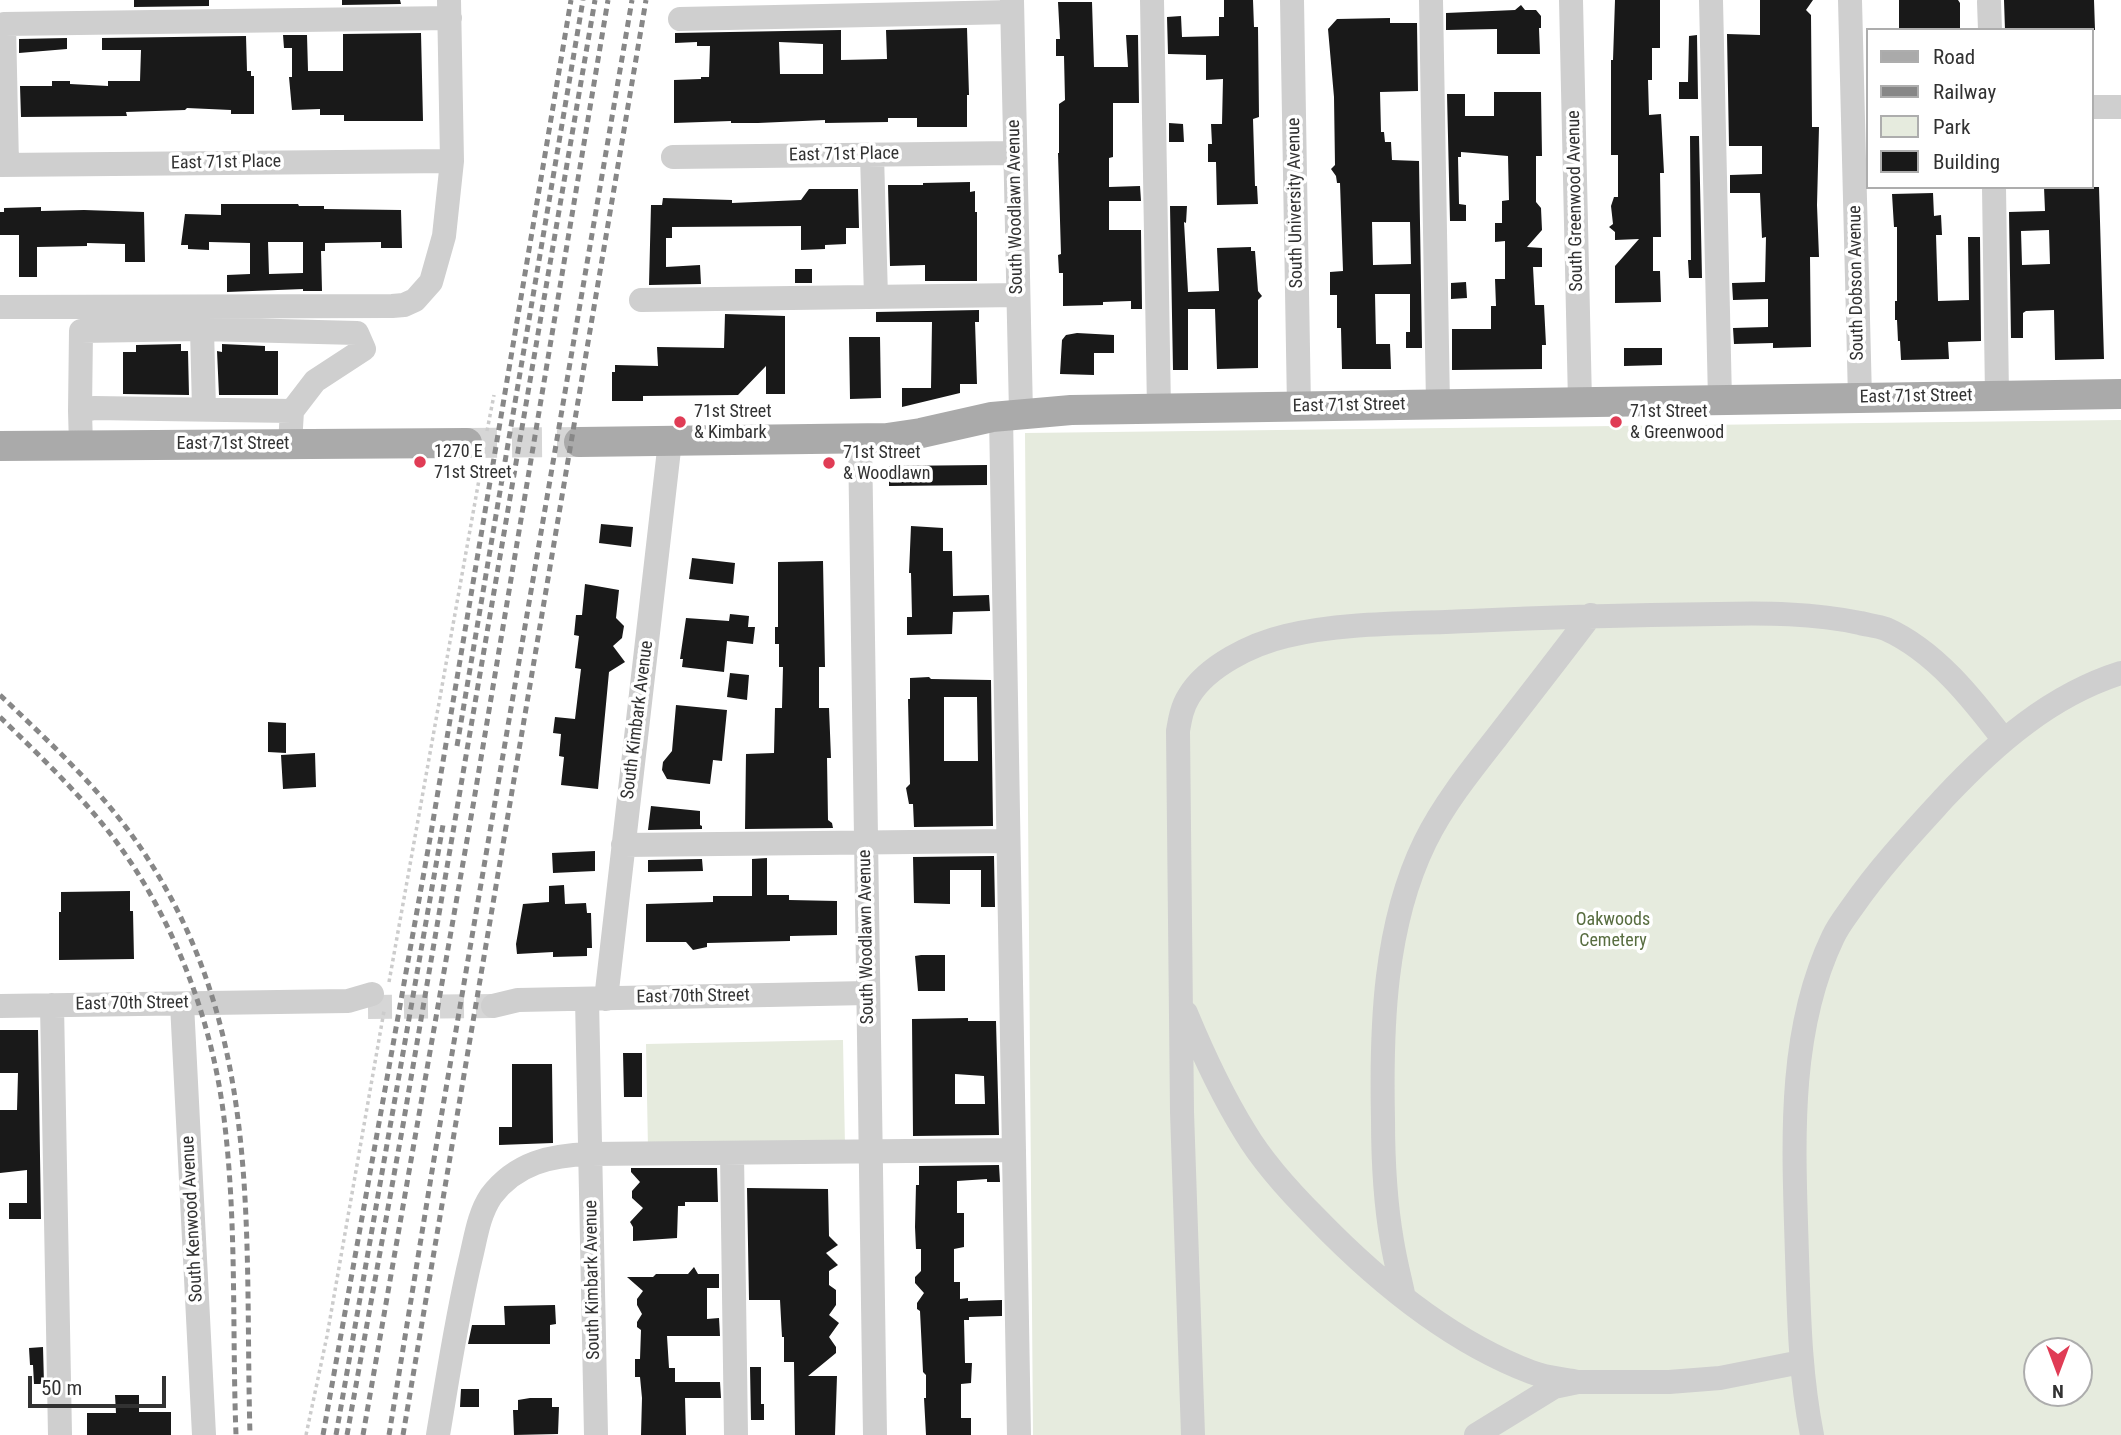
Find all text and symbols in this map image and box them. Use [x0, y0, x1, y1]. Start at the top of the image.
legend [1866, 28, 2093, 189]
text: Road [1933, 45, 1975, 69]
text: Railway [1933, 80, 1996, 104]
street label: South Greenwood Avenue [1564, 110, 1588, 292]
text: Park [1933, 115, 1970, 139]
street label: South University Avenue [1284, 117, 1308, 289]
street label: South Woodlawn Avenue [1004, 119, 1028, 295]
street label: East 71st Place [789, 143, 899, 167]
text: Building [1933, 150, 2000, 174]
street label: East 71st Place [171, 151, 281, 175]
street label: South Dobson Avenue [1845, 205, 1869, 361]
street label: East 71st Street [1859, 385, 1973, 409]
street label: East 71st Street [1292, 394, 1406, 418]
place label: 71st Street & Kimbark [694, 401, 772, 444]
place label: 71st Street & Greenwood [1630, 401, 1724, 444]
marker: 71st Street & Kimbark [672, 414, 688, 430]
marker: 71st Street & Greenwood [1608, 414, 1624, 430]
street label: East 71st Street [177, 433, 289, 455]
place label: 1270 E 71st Street [434, 441, 512, 484]
place label: 71st Street & Woodlawn [843, 442, 931, 484]
marker: 1270 E 71st Street [412, 454, 428, 470]
marker: 71st Street & Woodlawn [821, 455, 837, 471]
street label: South Kimbark Avenue [618, 639, 658, 801]
street label: South Woodlawn Avenue [855, 849, 879, 1025]
park label: Oakwoods Cemetery [1576, 909, 1650, 951]
street label: East 70th Street [636, 985, 750, 1009]
street label: East 70th Street [75, 992, 189, 1016]
street label: South Kenwood Avenue [178, 1135, 208, 1303]
street label: South Kimbark Avenue [581, 1200, 605, 1360]
north arrow [2023, 1337, 2093, 1407]
scale bar [32, 1362, 170, 1406]
text: 50 m [41, 1376, 82, 1400]
text: N [2052, 1380, 2064, 1403]

